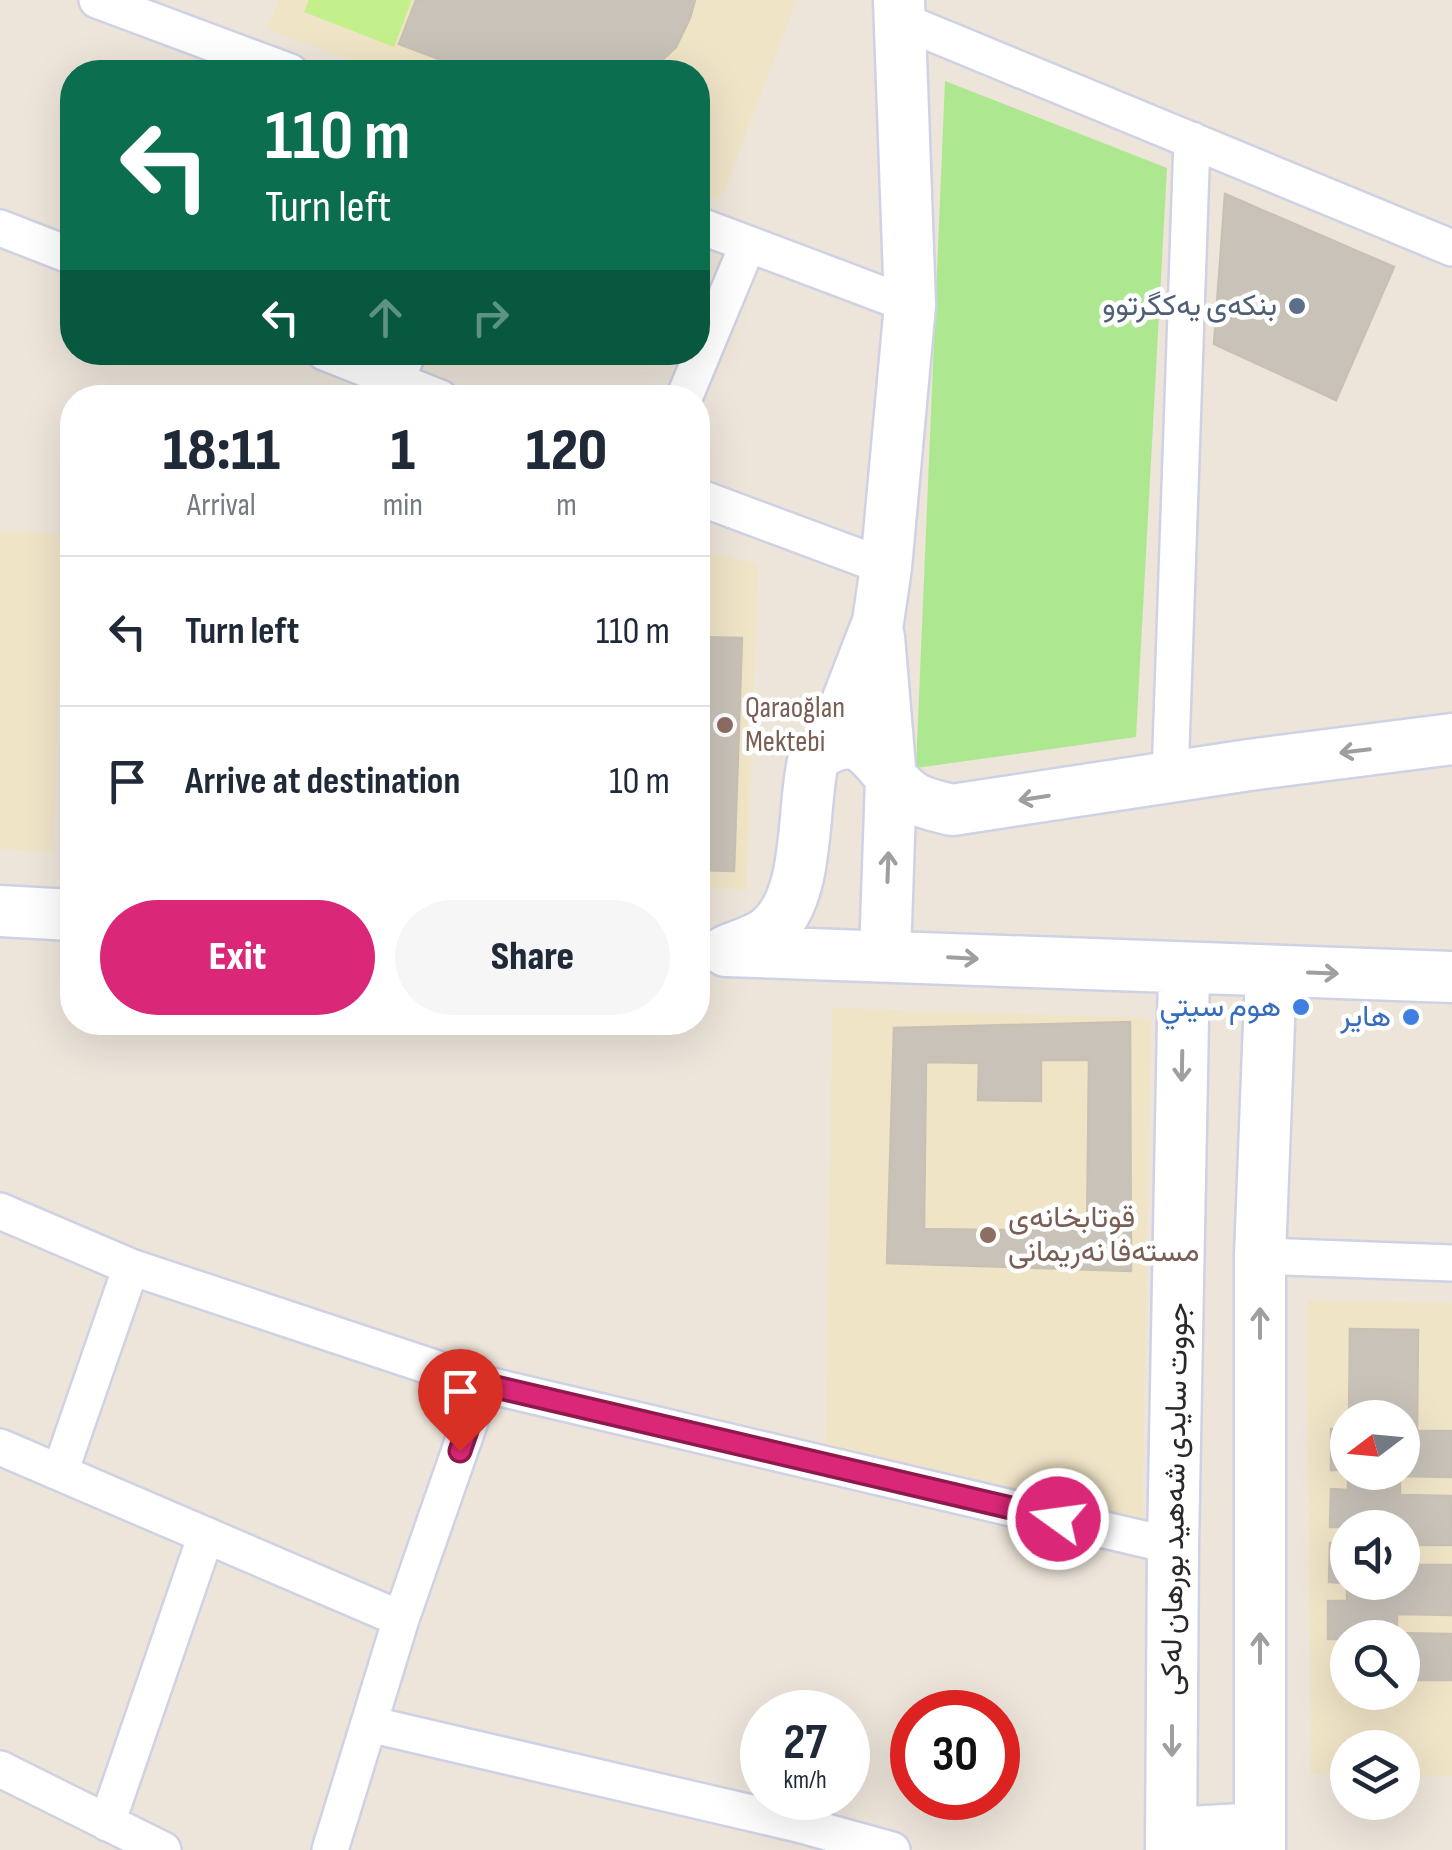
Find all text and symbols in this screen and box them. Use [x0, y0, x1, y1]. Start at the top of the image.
text: 110 m [265, 95, 411, 179]
icon: left [100, 100, 230, 230]
text: Turn left [265, 180, 391, 235]
place label: بنکەی یەکگرتوو [1102, 288, 1277, 324]
icon: left [253, 290, 308, 345]
icon: ahead [358, 290, 413, 345]
icon: right [463, 290, 518, 345]
marker: بنکەی یەکگرتوو [1286, 295, 1308, 317]
text: 18:11 [163, 415, 280, 487]
text: 1 [391, 415, 415, 487]
text: 120 [526, 415, 607, 487]
text: Arrival [187, 486, 256, 525]
text: min [383, 486, 423, 525]
text: m [556, 486, 577, 525]
icon: left [100, 604, 155, 659]
text: Turn left [185, 609, 299, 654]
text: 110 m [596, 609, 670, 654]
place label: Qaraoğlan Mektebi [745, 690, 845, 760]
marker: Qaraoğlan Mektebi [714, 714, 736, 736]
one-way arrow [1340, 743, 1372, 761]
icon: arrive [100, 754, 155, 809]
text: Arrive at destination [185, 759, 460, 804]
text: 10 m [609, 759, 670, 804]
one-way arrow [1018, 789, 1050, 808]
one-way arrow [878, 851, 897, 883]
button: Exit [100, 900, 375, 1015]
button: Share [395, 900, 670, 1015]
one-way arrow [947, 949, 979, 968]
one-way arrow [1306, 963, 1338, 982]
place label: هوم سيتي [1159, 989, 1281, 1030]
marker: هوم سيتي [1290, 996, 1312, 1018]
place label: هاير [1339, 999, 1391, 1035]
marker: هاير [1400, 1006, 1422, 1028]
one-way arrow [1172, 1048, 1192, 1081]
place label: قوتابخانەی مستەفا نەریمانی [1008, 1200, 1200, 1270]
marker: قوتابخانەی مستەفا نەریمانی [977, 1224, 999, 1246]
street label: جووت سایدی شەهید بورهان لەکی [1154, 1302, 1196, 1696]
one-way arrow [1250, 1307, 1270, 1340]
pin [418, 1349, 503, 1452]
icon: arrive [433, 1364, 488, 1419]
north arrow [1330, 1400, 1420, 1490]
map controls [1330, 1400, 1420, 1820]
position arrow [1006, 1467, 1110, 1571]
button: sound [1330, 1510, 1420, 1600]
button: search [1330, 1620, 1420, 1710]
one-way arrow [1250, 1632, 1270, 1664]
speed limit sign: 30 [890, 1690, 1020, 1820]
text: 27 [783, 1713, 827, 1773]
one-way arrow [1162, 1724, 1182, 1756]
button: layers [1330, 1730, 1420, 1820]
text: km/h [783, 1765, 827, 1796]

